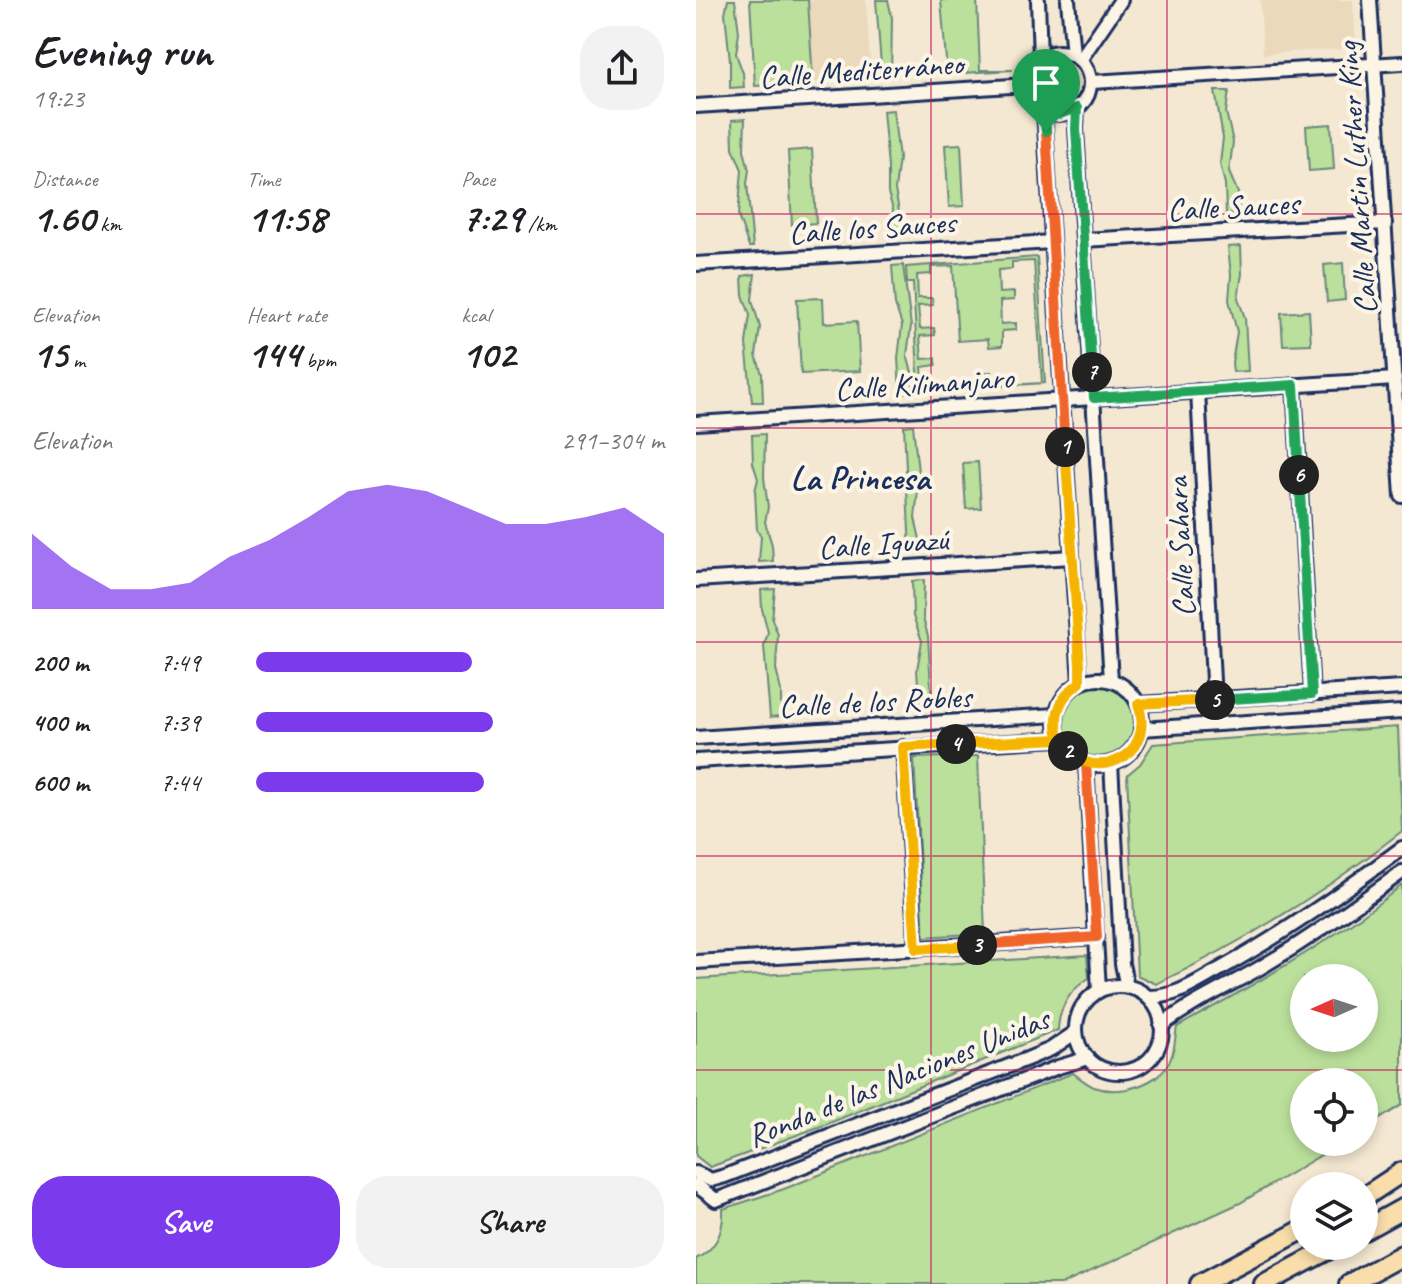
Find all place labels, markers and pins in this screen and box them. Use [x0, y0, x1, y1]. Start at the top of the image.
pin [1012, 49, 1080, 131]
pin: 7 [1072, 352, 1112, 392]
pin: 1 [1045, 427, 1085, 467]
pin: 6 [1279, 455, 1319, 495]
pin: 5 [1195, 680, 1235, 720]
pin: 4 [936, 724, 976, 764]
pin: 2 [1048, 731, 1088, 771]
pin: 3 [957, 925, 997, 965]

